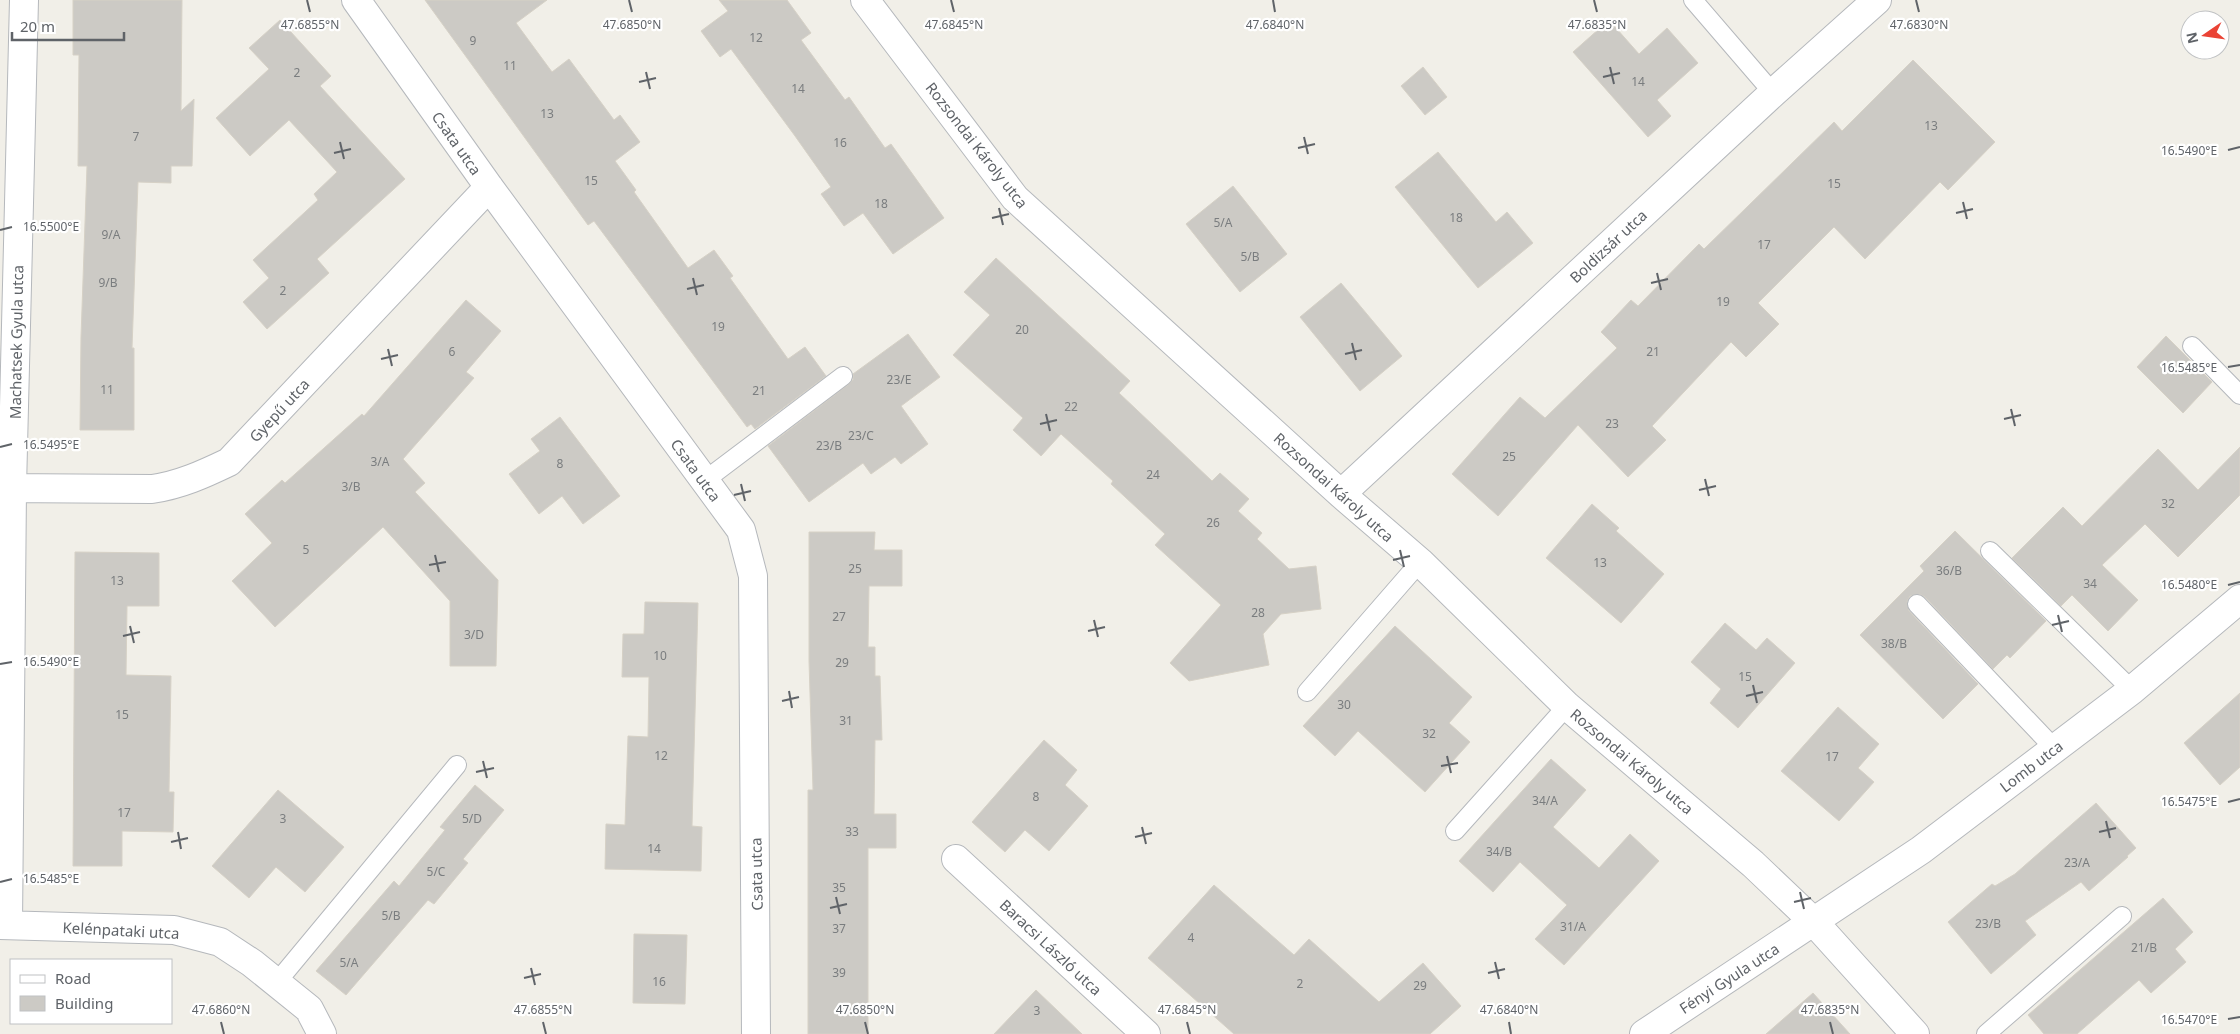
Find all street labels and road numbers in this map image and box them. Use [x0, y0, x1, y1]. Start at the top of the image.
street label: Rozsondai Károly utca [922, 78, 1032, 212]
street label: Csata utca [428, 107, 486, 179]
street label: Boldizsár utca [1565, 205, 1651, 287]
street label: Machatsek Gyula utca [5, 265, 27, 419]
street label: Gyepű utca [244, 374, 314, 446]
street label: Rozsondai Károly utca [1270, 428, 1398, 546]
street label: Csata utca [666, 435, 726, 505]
street label: Rozsondai Károly utca [1566, 704, 1698, 818]
street label: Lomb utca [1995, 736, 2067, 796]
street label: Csata utca [745, 837, 767, 911]
street label: Baracsi László utca [996, 895, 1106, 999]
street label: Kelénpataki utca [62, 917, 180, 943]
street label: Fényi Gyula utca [1675, 938, 1783, 1018]

